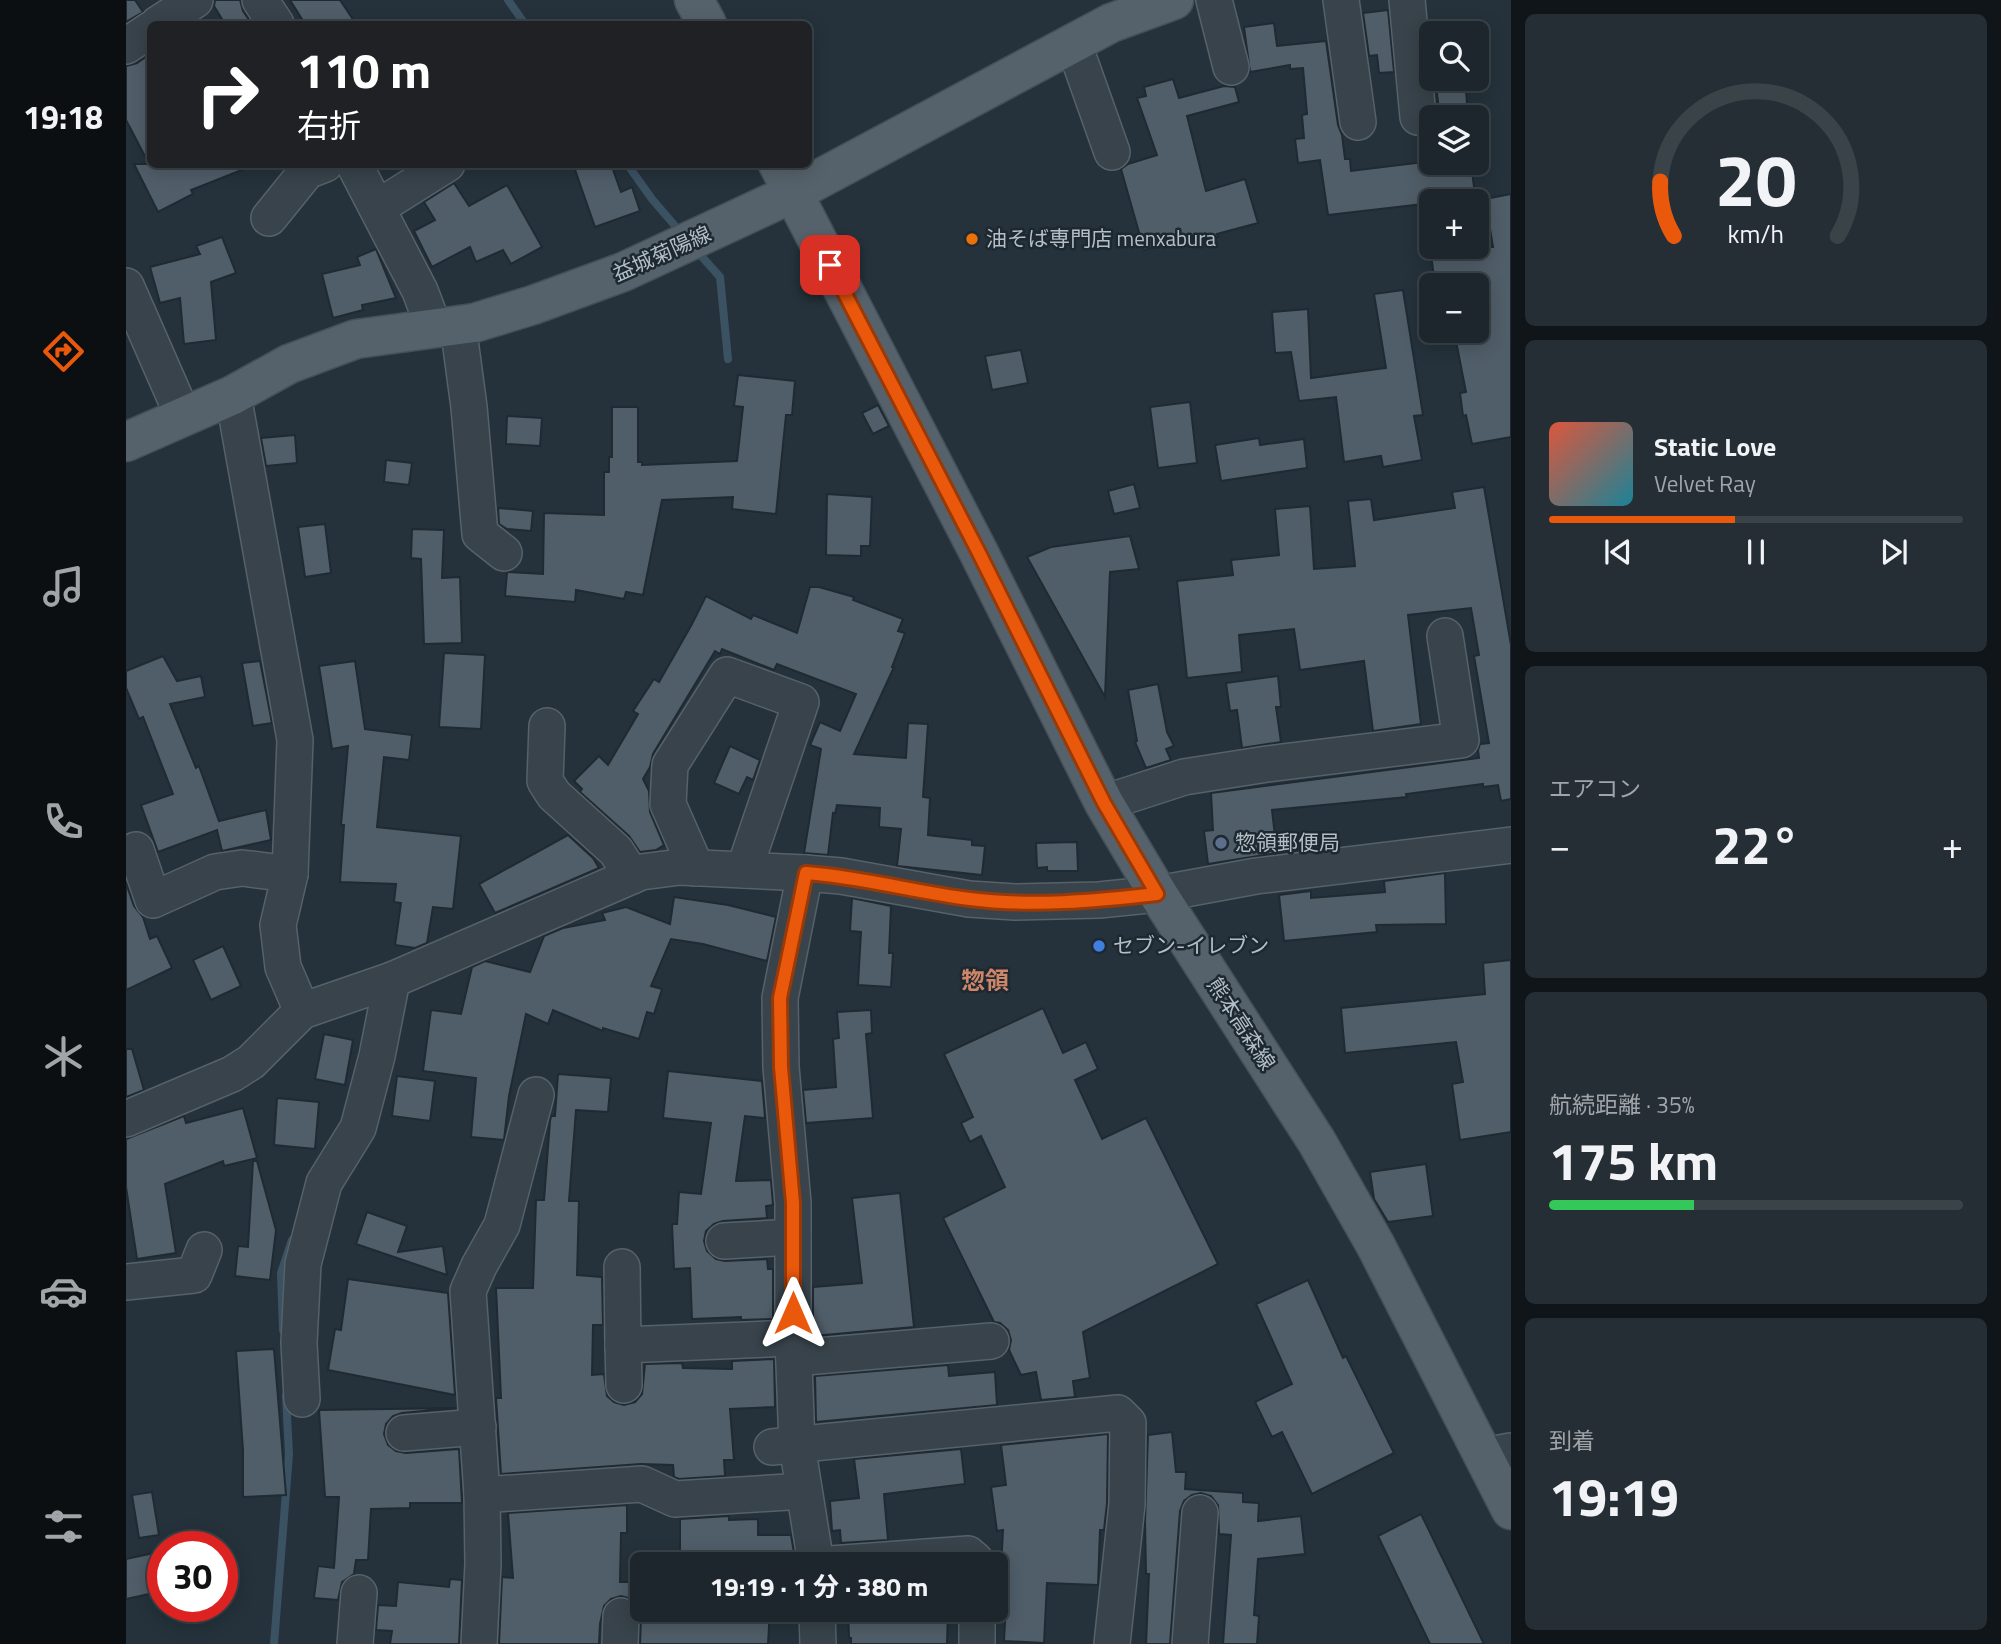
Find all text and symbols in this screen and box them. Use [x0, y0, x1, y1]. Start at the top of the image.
map controls [1419, 21, 1489, 343]
button: search [1419, 21, 1489, 91]
text: 110 m [297, 32, 431, 107]
icon: right [182, 49, 273, 140]
text: 19:18 [23, 93, 103, 141]
text: 右折 [297, 101, 361, 149]
button: layers [1419, 105, 1489, 175]
text: 20 [1715, 124, 1797, 234]
button: + [1419, 189, 1489, 259]
text: km/h [1728, 215, 1784, 253]
street label: 益城菊陽線 [607, 217, 716, 289]
place label: 油そば専門店 menxabura [986, 222, 1216, 254]
marker: 油そば専門店 menxabura [964, 231, 980, 247]
pin [800, 235, 860, 295]
icon: arrive [811, 246, 849, 284]
button: − [1419, 273, 1489, 343]
icon: directions [39, 327, 88, 376]
text: Static Love [1654, 427, 1776, 466]
text: Velvet Ray [1654, 466, 1756, 501]
icon: previous [1599, 533, 1637, 571]
icon: pause [1737, 533, 1775, 571]
icon: next [1875, 533, 1913, 571]
icon: music [39, 562, 88, 611]
text: エアコン [1549, 771, 1641, 806]
icon: phone [39, 797, 88, 846]
text: 22° [1712, 805, 1800, 884]
text: − [1549, 816, 1570, 874]
text: + [1942, 816, 1963, 874]
place label: 惣領郵便局 [1235, 826, 1340, 858]
marker: 惣領郵便局 [1213, 835, 1229, 851]
place label: セブン-イレブン [1113, 929, 1269, 961]
marker: セブン-イレブン [1091, 938, 1107, 954]
district label: 惣領 [961, 962, 1009, 998]
street label: 熊本高森線 [1200, 971, 1284, 1076]
icon: climate [39, 1032, 88, 1081]
text: 航続距離 · 35% [1549, 1087, 1695, 1122]
text: 175 km [1549, 1121, 1718, 1200]
icon: car [39, 1267, 88, 1316]
position arrow [756, 1276, 830, 1350]
text: 到着 [1549, 1423, 1595, 1458]
text: 19:19 [1549, 1457, 1679, 1536]
icon: filters [39, 1502, 88, 1551]
speed limit sign: 30 [147, 1531, 238, 1622]
text: 19:19 · 1 分 · 380 m [710, 1567, 928, 1606]

